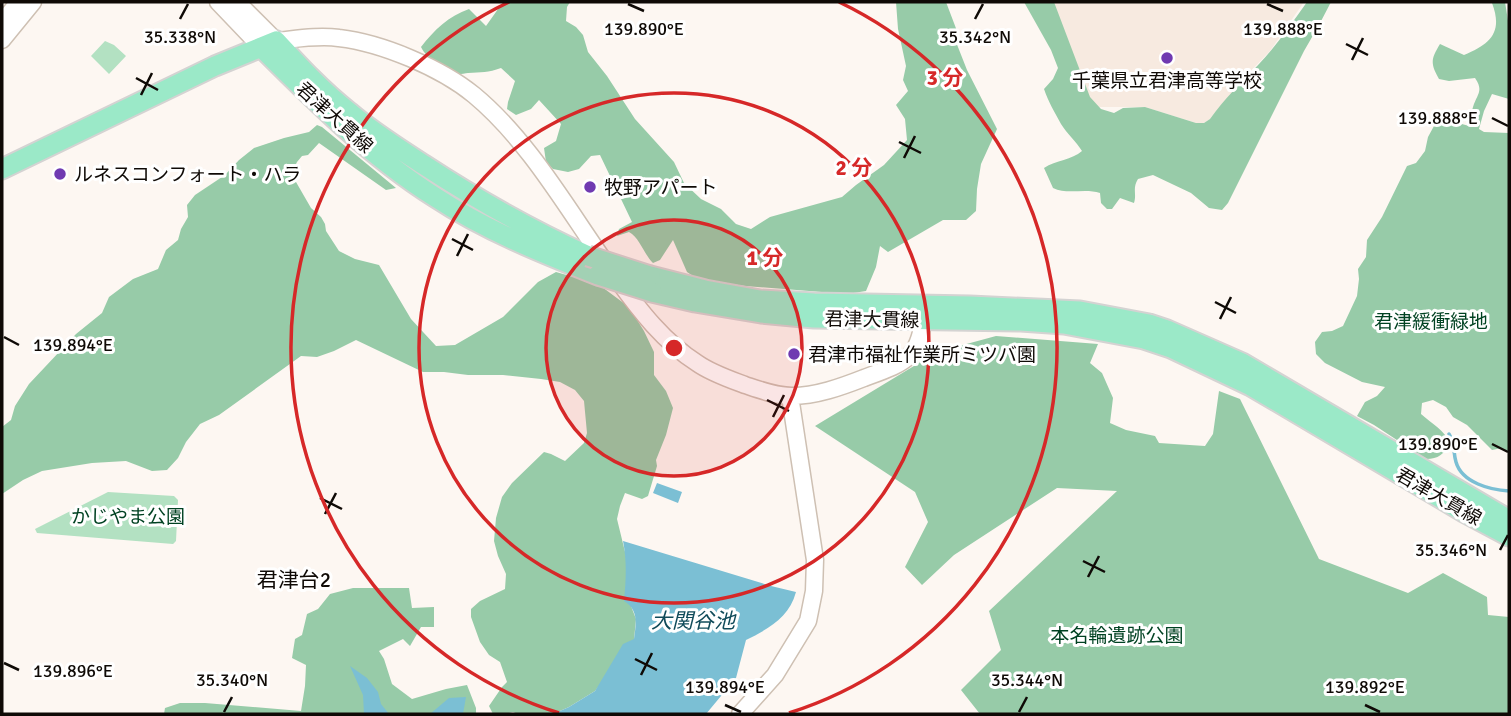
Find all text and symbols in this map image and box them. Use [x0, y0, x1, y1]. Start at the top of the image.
text: 139.890°E [604, 18, 684, 40]
text: 139.888°E [1243, 18, 1323, 40]
text: 35.338°N [144, 26, 216, 48]
text: 35.342°N [939, 26, 1011, 48]
marker: 千葉県立君津高等学校 [1159, 50, 1175, 66]
text: 3 分 [927, 65, 963, 91]
place label: 千葉県立君津高等学校 [1072, 69, 1262, 93]
street label: 君津大貫線 [291, 77, 378, 158]
text: 139.888°E [1398, 107, 1478, 129]
text: 2 分 [836, 155, 872, 181]
place label: ルネスコンフォート・ハラ [74, 163, 301, 187]
marker: ルネスコンフォート・ハラ [52, 166, 68, 182]
place label: 牧野アパート [604, 176, 718, 200]
marker: 牧野アパート [582, 179, 598, 195]
text: 1 分 [747, 245, 783, 271]
street label: 君津大貫線 [824, 307, 920, 333]
park label: 君津緩衝緑地 [1374, 310, 1488, 334]
text: 139.894°E [33, 334, 113, 356]
centre of rings [662, 336, 686, 360]
place label: 君津市福祉作業所ミツバ園 [808, 343, 1036, 367]
marker: 君津市福祉作業所ミツバ園 [786, 346, 802, 362]
text: 139.890°E [1398, 433, 1478, 455]
street label: 君津大貫線 [1391, 463, 1486, 531]
park label: かじやま公園 [71, 505, 185, 529]
text: 35.346°N [1415, 539, 1487, 561]
district label: 君津台2 [257, 567, 331, 593]
water label: 大関谷池 [651, 608, 737, 634]
park label: 本名輪遺跡公園 [1050, 624, 1184, 648]
text: 139.896°E [33, 660, 113, 682]
text: 35.340°N [196, 669, 268, 691]
text: 35.344°N [991, 669, 1063, 691]
text: 139.894°E [685, 676, 765, 698]
text: 139.892°E [1325, 676, 1405, 698]

